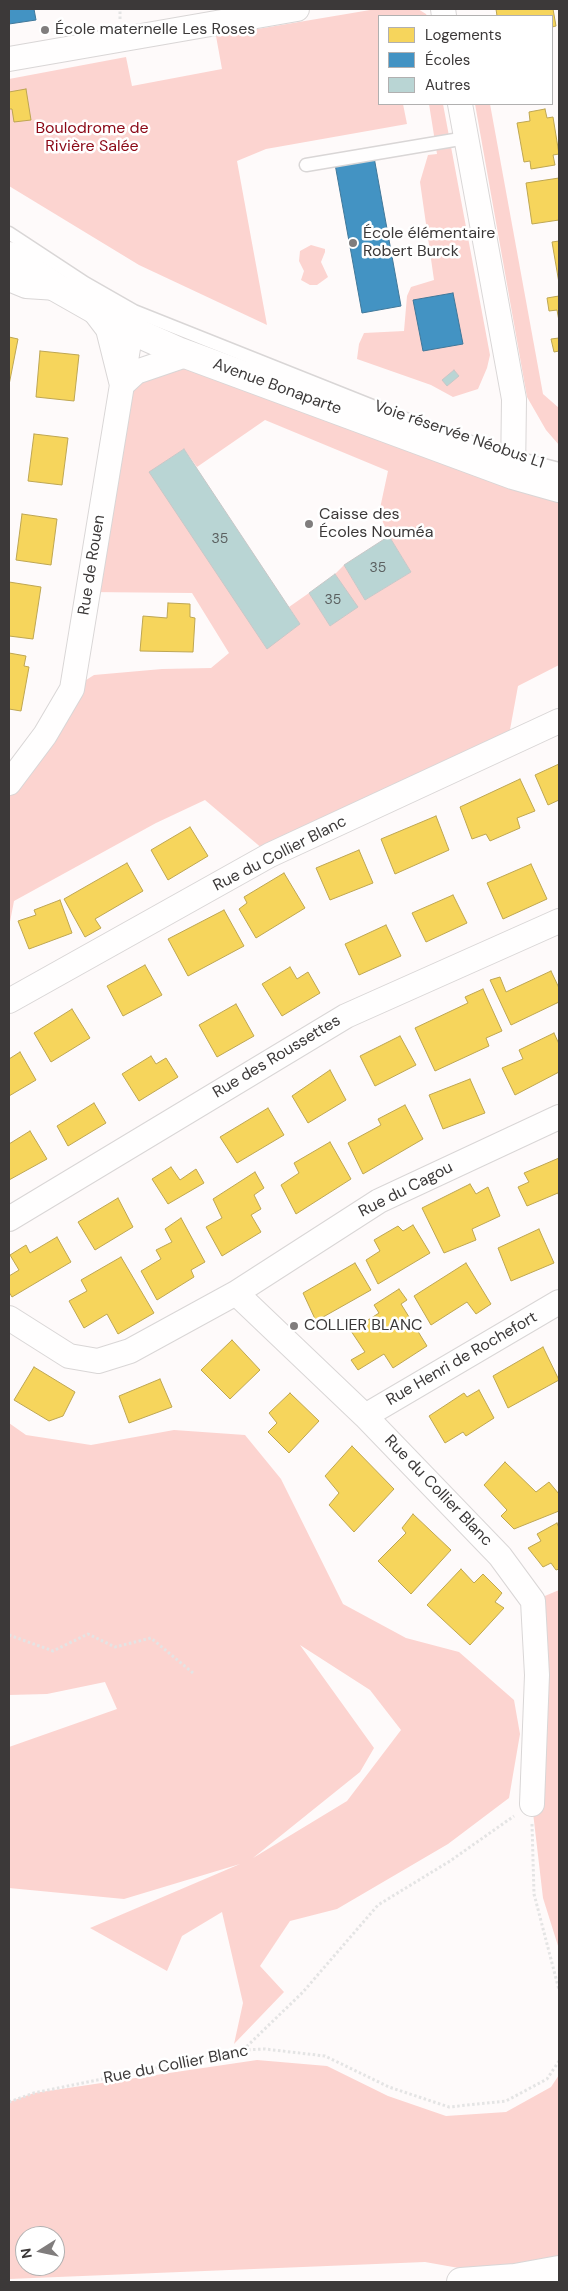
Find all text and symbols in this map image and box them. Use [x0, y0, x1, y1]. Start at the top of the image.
legend [378, 15, 553, 105]
place label: École maternelle Les Roses [55, 20, 255, 40]
marker: École maternelle Les Roses [39, 24, 51, 36]
text: Logements [425, 25, 502, 45]
text: Écoles [425, 50, 470, 70]
text: Autres [425, 75, 471, 95]
park label: Boulodrome de Rivière Salée [35, 119, 149, 157]
place label: École élémentaire Robert Burck [363, 224, 495, 262]
marker: École élémentaire Robert Burck [347, 237, 359, 249]
street label: Avenue Bonaparte [210, 355, 344, 419]
street label: Voie réservée Néobus L1 [371, 397, 547, 473]
place label: Caisse des Écoles Nouméa [319, 505, 433, 543]
street label: Rue de Rouen [75, 513, 109, 617]
marker: Caisse des Écoles Nouméa [303, 518, 315, 530]
house number: 35 [212, 531, 228, 547]
house number: 35 [370, 560, 386, 576]
house number: 35 [325, 592, 341, 608]
street label: Rue du Collier Blanc [210, 812, 350, 896]
street label: Rue des Roussettes [210, 1011, 344, 1103]
street label: Rue du Cagou [356, 1158, 456, 1222]
street label: Rue Henri de Rochefort [383, 1308, 541, 1410]
place label: COLLIER BLANC [304, 1316, 422, 1336]
marker: COLLIER BLANC [288, 1320, 300, 1332]
street label: Rue du Collier Blanc [380, 1431, 496, 1551]
street label: Rue du Collier Blanc [102, 2042, 250, 2088]
north arrow [15, 2226, 65, 2276]
text: N [16, 2247, 36, 2260]

